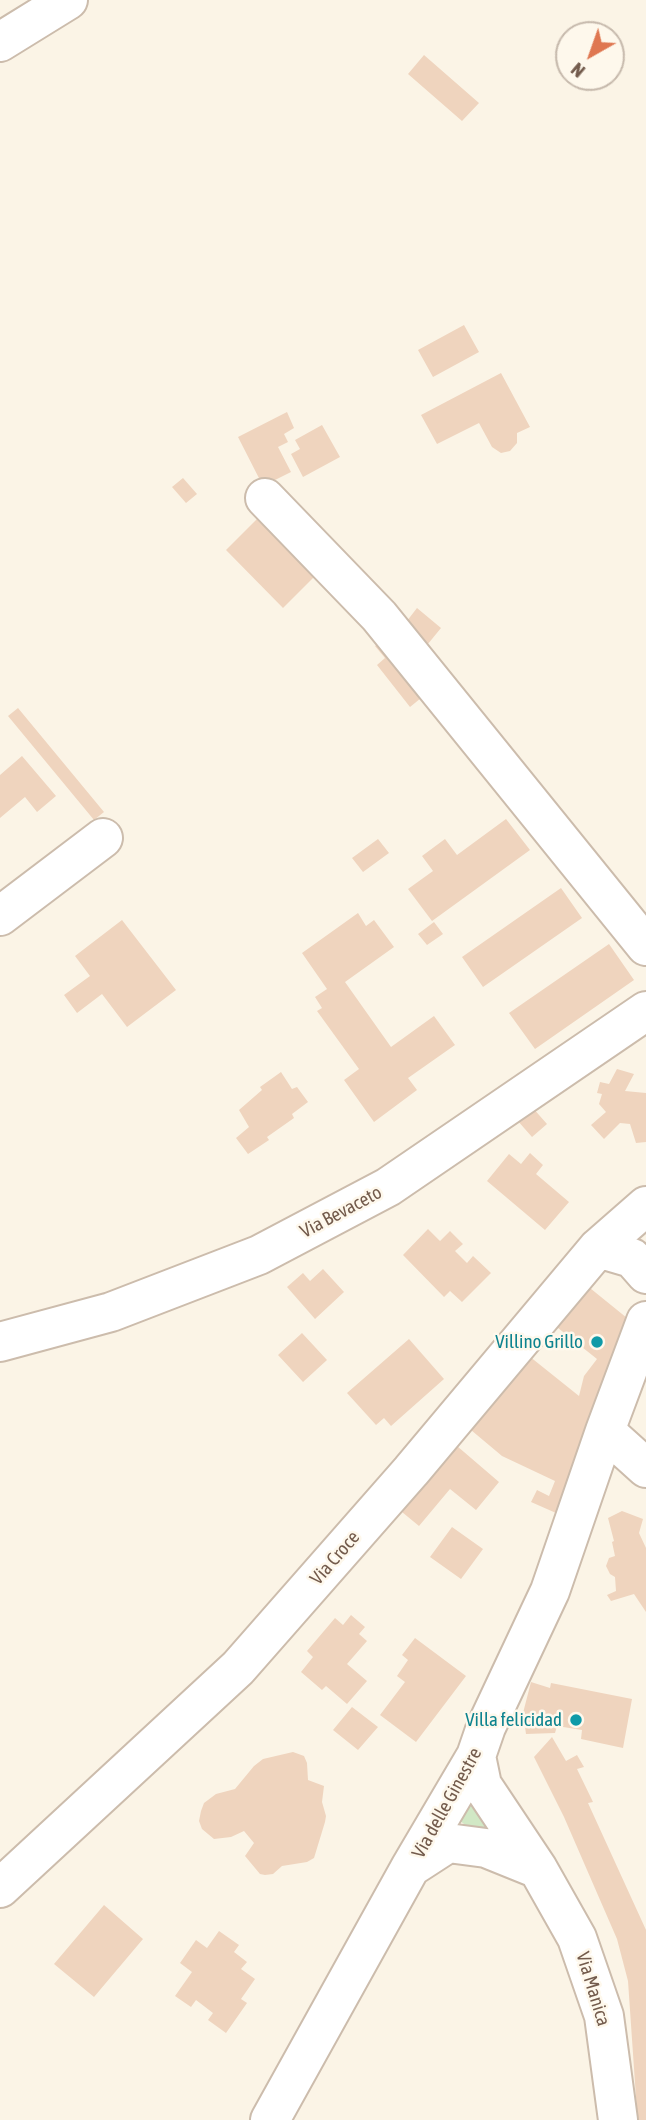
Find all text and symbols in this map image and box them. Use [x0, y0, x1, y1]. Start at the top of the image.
north arrow [555, 21, 625, 91]
text: N [566, 59, 589, 83]
street label: Via Bevaceto [296, 1181, 386, 1243]
place label: Villino Grillo [495, 1331, 583, 1353]
marker: Villino Grillo [589, 1334, 605, 1350]
street label: Via Croce [305, 1526, 365, 1590]
place label: Villa felicidad [465, 1709, 562, 1731]
marker: Villa felicidad [568, 1712, 584, 1728]
street label: Via delle Ginestre [407, 1744, 487, 1862]
street label: Via Manica [571, 1949, 615, 2029]

